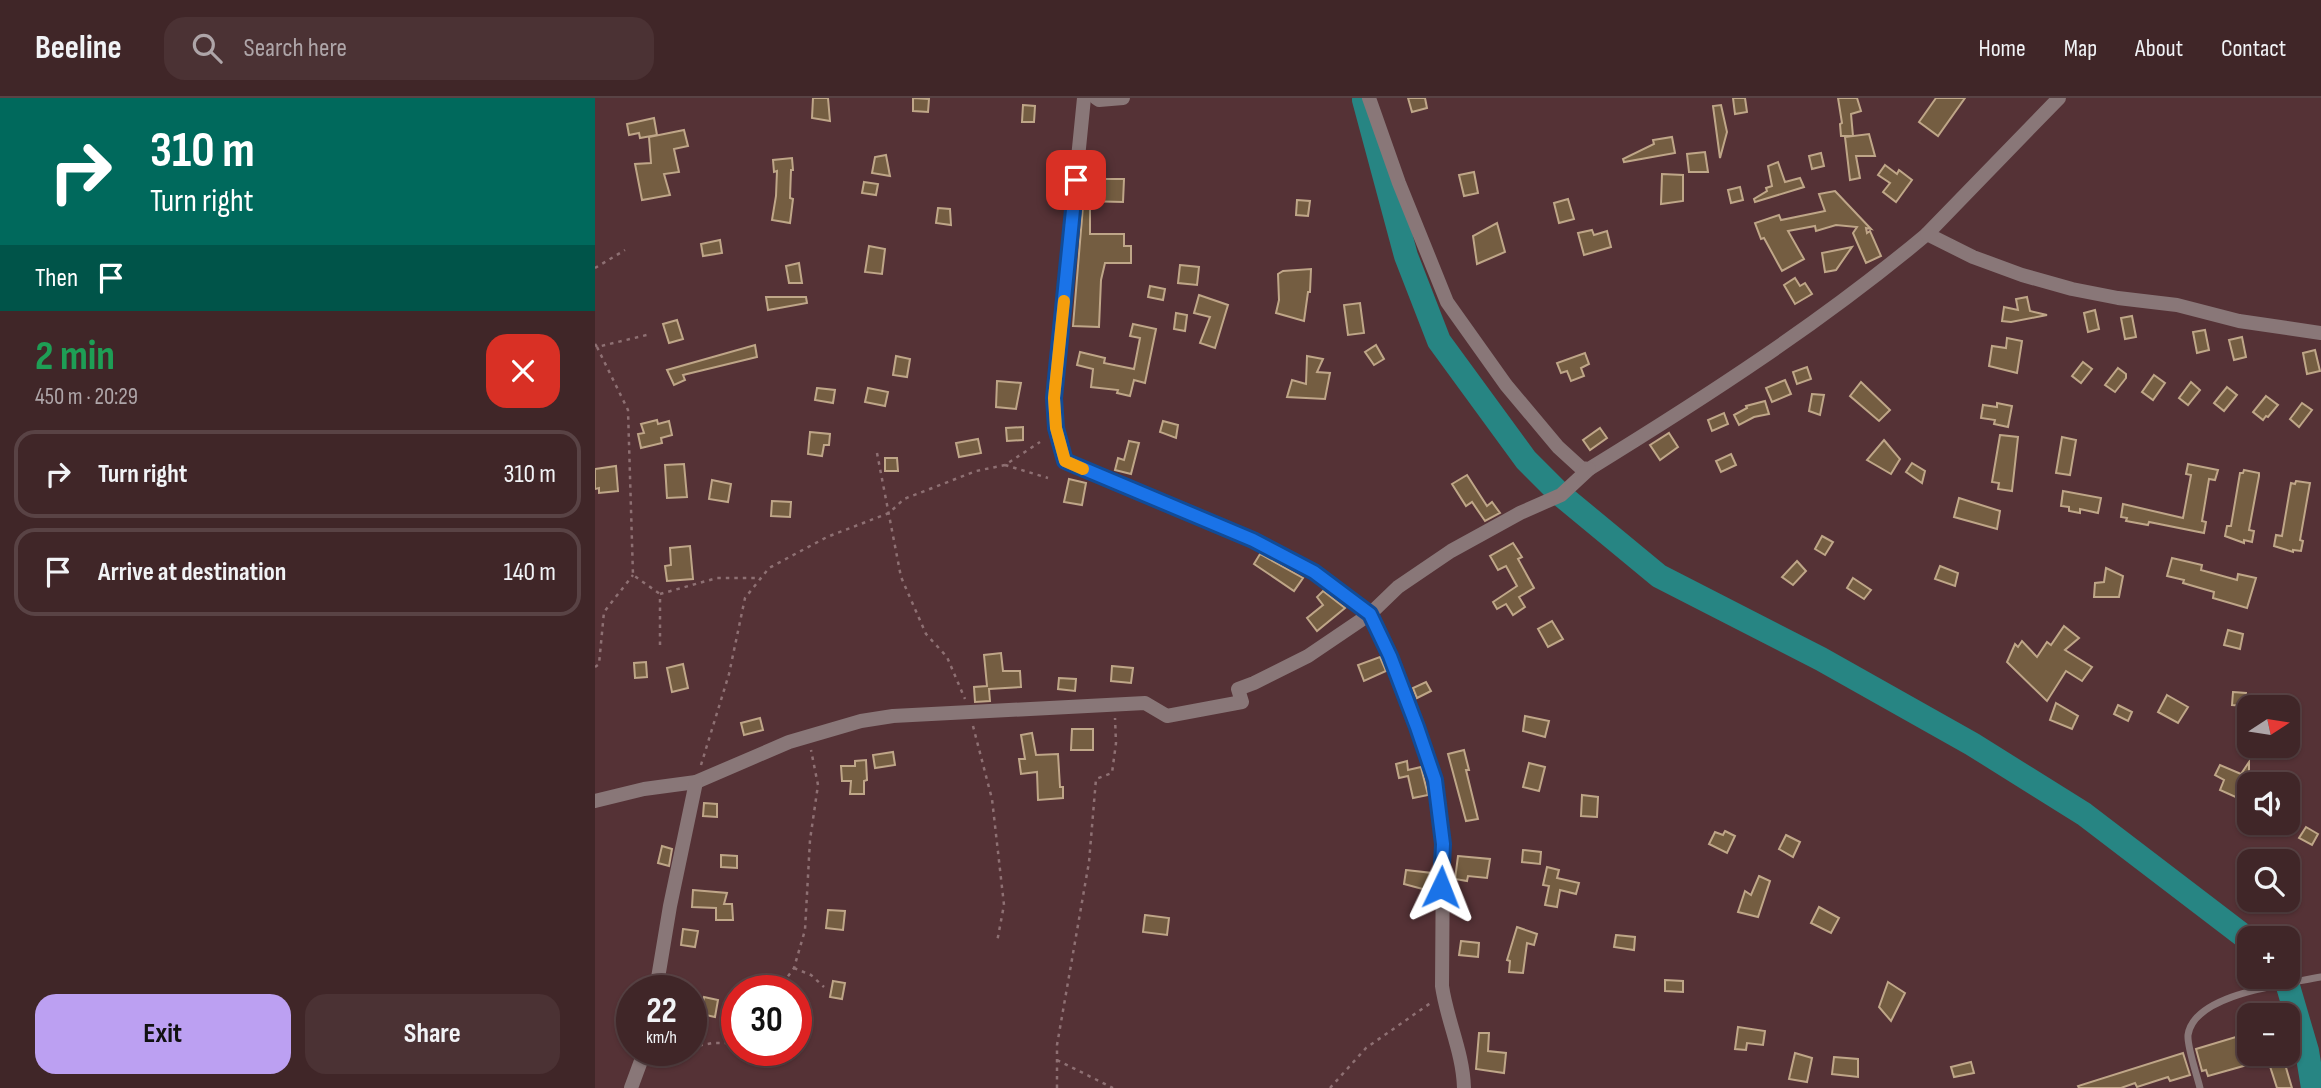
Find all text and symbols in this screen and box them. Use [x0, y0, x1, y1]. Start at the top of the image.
search box [164, 17, 654, 80]
text: Beeline [35, 28, 122, 68]
icon: search [188, 29, 226, 67]
text: Search here [244, 33, 347, 64]
text: Home [1978, 34, 2026, 63]
text: Map [2064, 34, 2097, 63]
text: About [2135, 34, 2183, 63]
text: Contact [2221, 34, 2286, 63]
text: 310 m [150, 122, 255, 181]
icon: right [35, 126, 126, 217]
pin [1046, 150, 1106, 210]
icon: arrive [1057, 161, 1095, 199]
text: Turn right [150, 182, 254, 221]
icon: arrive [92, 259, 130, 297]
text: Then [35, 263, 78, 294]
text: 2 min [35, 331, 115, 382]
button: close [486, 334, 560, 408]
text: 450 m · 20:29 [35, 383, 138, 411]
icon: right [39, 455, 77, 493]
text: Turn right [98, 459, 187, 490]
text: 310 m [504, 459, 556, 490]
icon: arrive [39, 553, 77, 591]
text: Arrive at destination [98, 557, 286, 588]
text: 140 m [504, 557, 556, 588]
north arrow [2237, 695, 2299, 758]
map controls [2237, 695, 2300, 1066]
button: sound [2237, 772, 2300, 835]
button: search [2237, 849, 2300, 912]
position arrow [1404, 850, 1478, 924]
button: + [2237, 926, 2300, 989]
speed limit sign: 30 [721, 975, 812, 1066]
text: 22 [646, 990, 677, 1033]
button: Exit [35, 994, 291, 1074]
button: Share [305, 994, 560, 1074]
button: − [2237, 1003, 2300, 1066]
text: km/h [646, 1027, 677, 1048]

